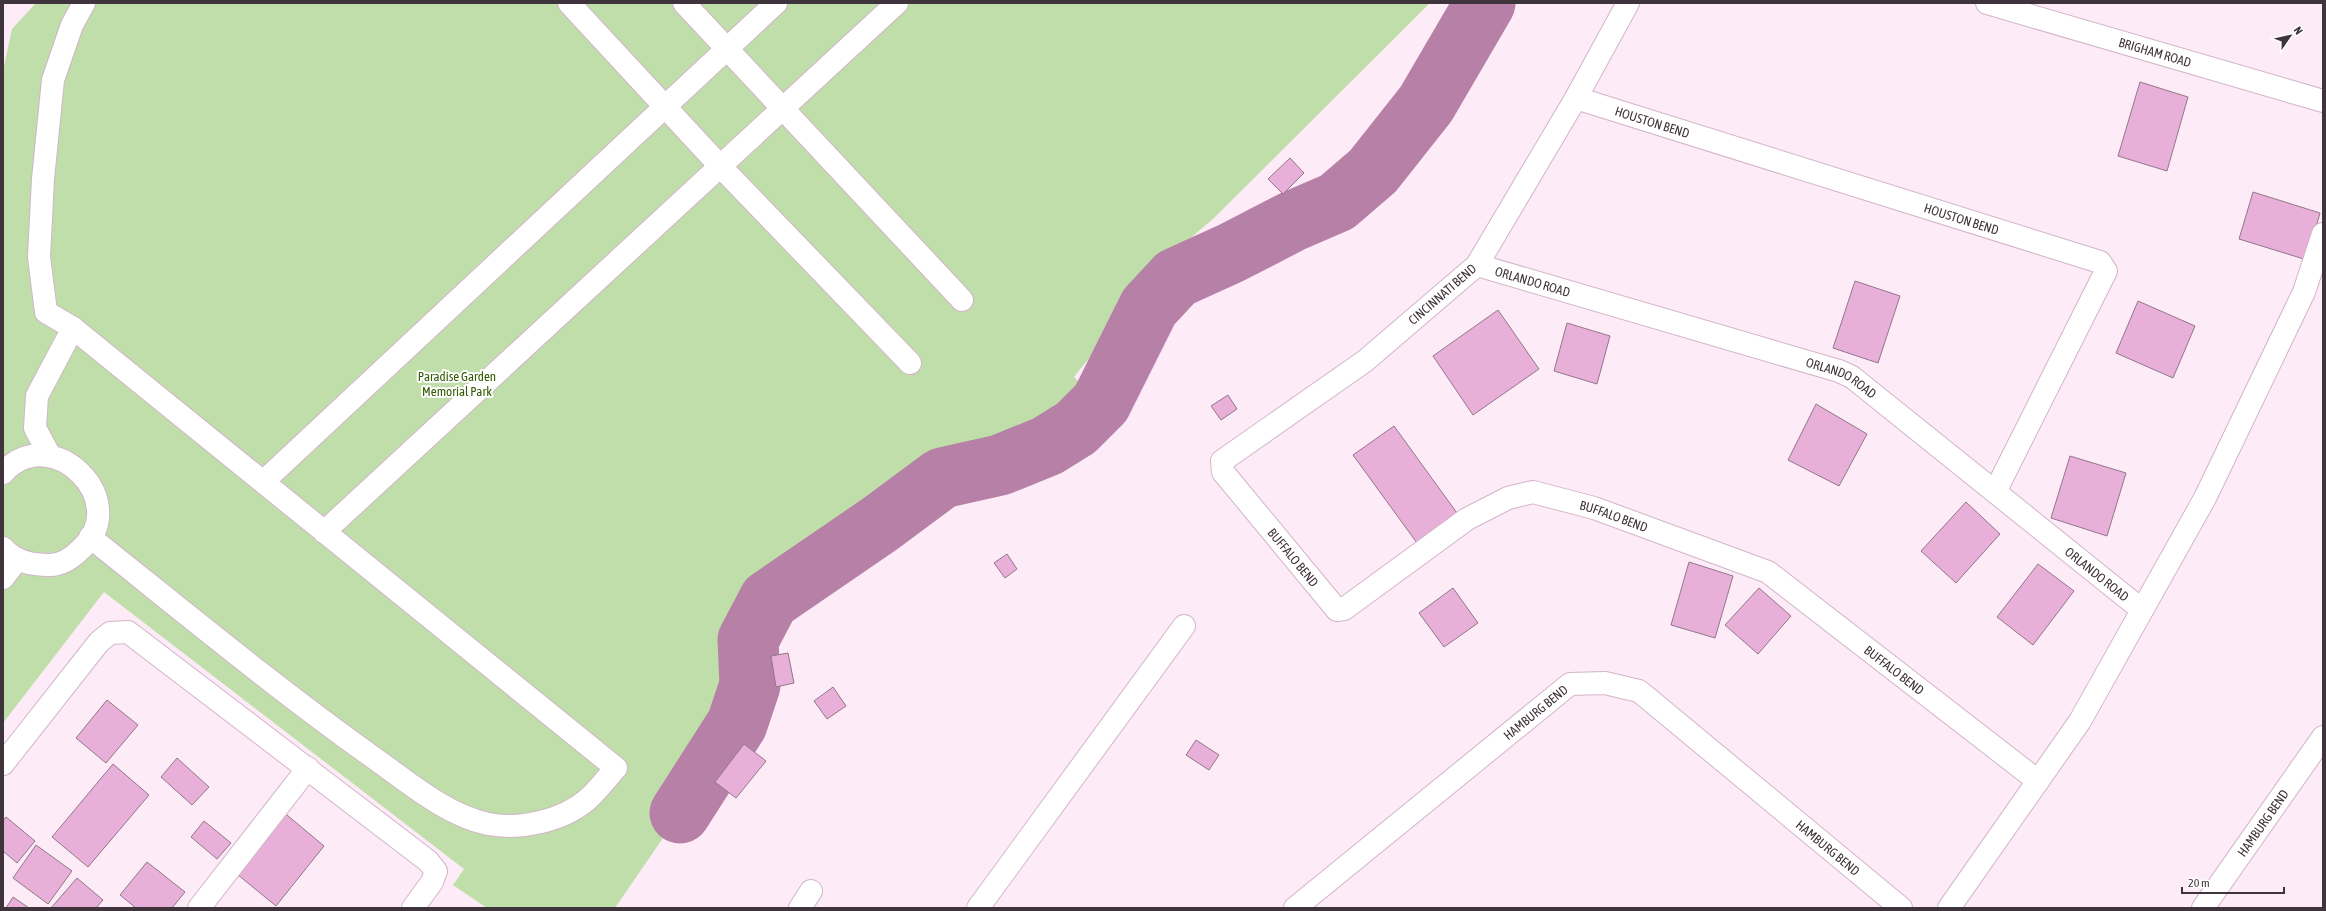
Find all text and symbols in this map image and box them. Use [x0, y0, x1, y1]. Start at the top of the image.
north arrow [2270, 16, 2310, 56]
text: N [2291, 24, 2305, 36]
street label: BRIGHAM ROAD [2117, 35, 2193, 70]
street label: HOUSTON BEND [1613, 104, 1691, 141]
street label: HOUSTON BEND [1922, 200, 2001, 238]
street label: CINCINNATI BEND [1405, 261, 1479, 328]
street label: ORLANDO ROAD [1493, 264, 1572, 300]
street label: ORLANDO ROAD [1804, 355, 1879, 402]
park label: Paradise Garden Memorial Park [418, 369, 496, 399]
street label: BUFFALO BEND [1578, 498, 1650, 535]
street label: BUFFALO BEND [1265, 525, 1321, 590]
street label: ORLANDO ROAD [2062, 544, 2132, 604]
street label: BUFFALO BEND [1861, 642, 1927, 698]
street label: HAMBURG BEND [1501, 682, 1571, 743]
street label: HAMBURG BEND [2235, 787, 2292, 859]
street label: HAMBURG BEND [1793, 817, 1863, 879]
scale bar [2182, 869, 2284, 895]
text: 20 m [2188, 876, 2210, 890]

